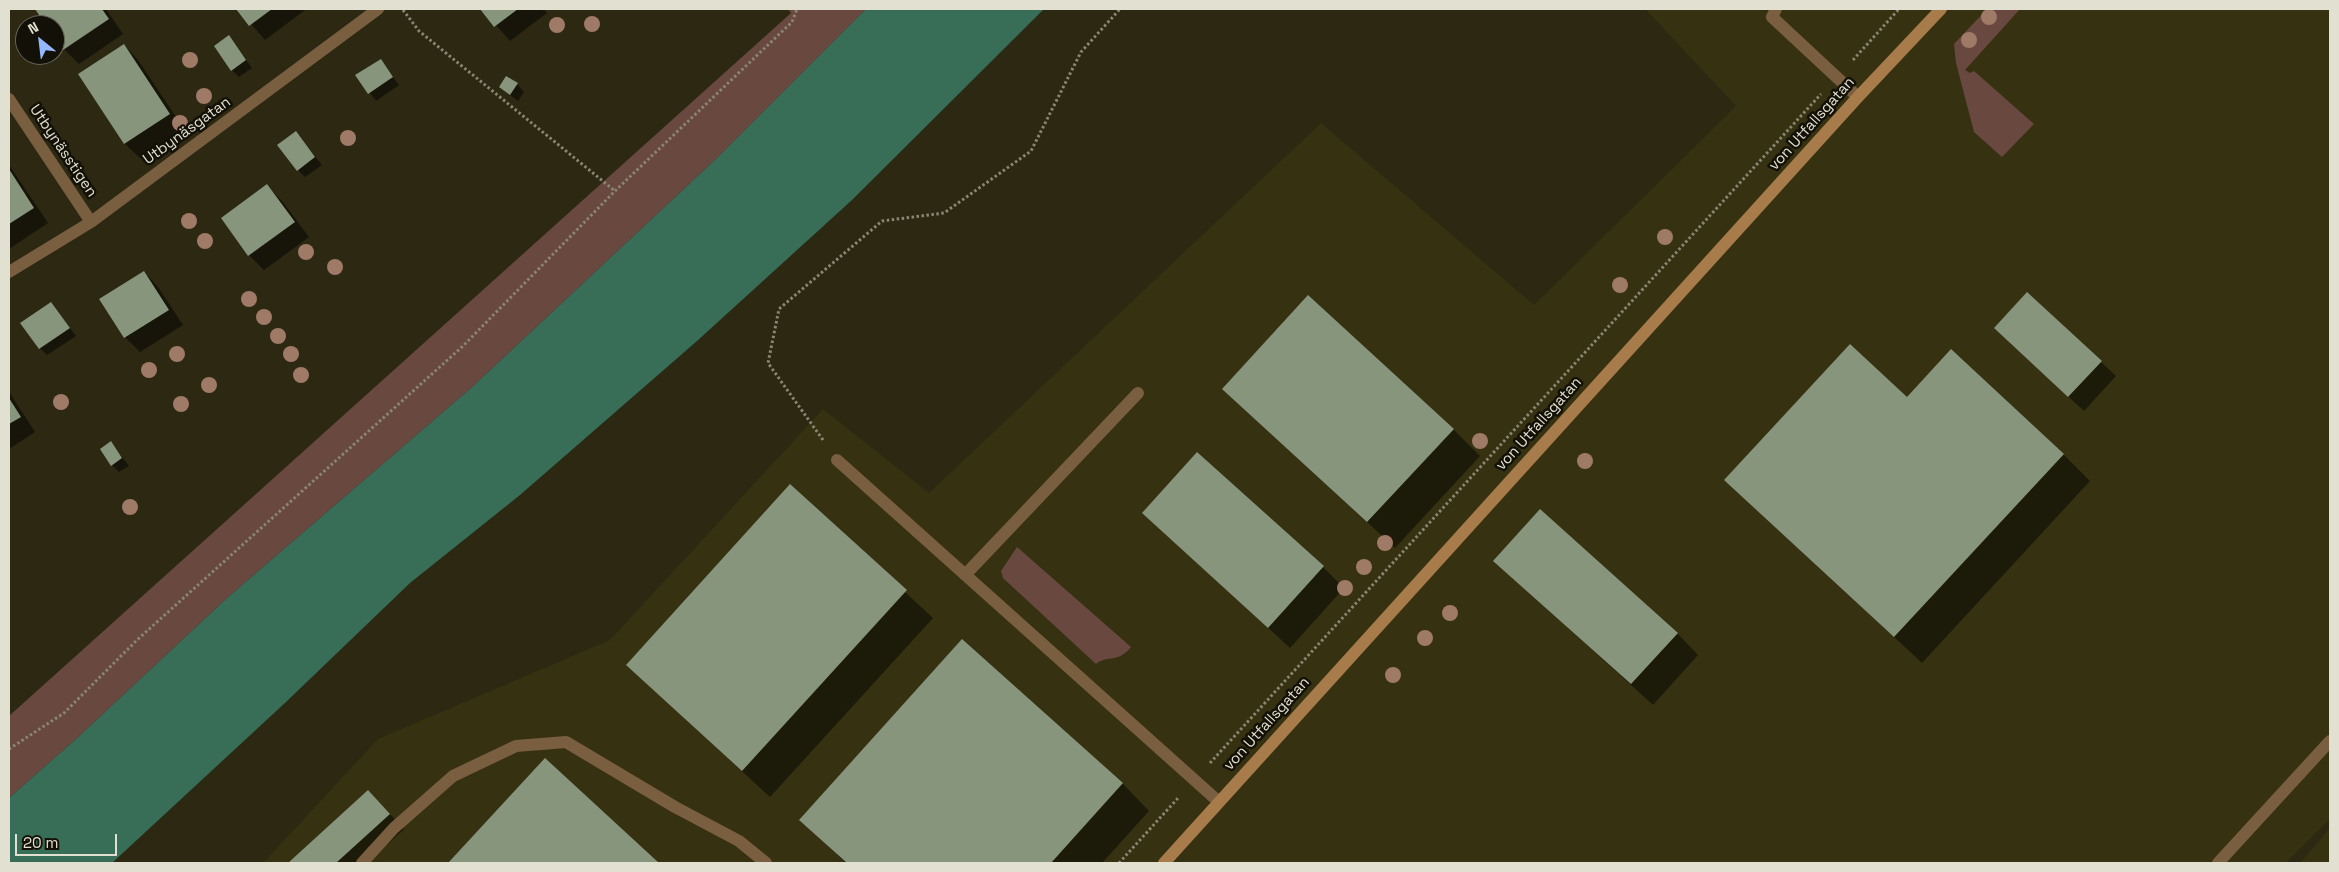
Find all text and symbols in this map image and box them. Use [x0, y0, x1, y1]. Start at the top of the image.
north arrow [15, 15, 65, 65]
text: N [25, 18, 42, 38]
street label: von Utfallsgatan [1765, 74, 1859, 174]
street label: Utbynäsgatan [140, 93, 234, 169]
street label: Utbynässtigen [26, 101, 100, 201]
street label: von Utfallsgatan [1492, 374, 1586, 474]
street label: von Utfallsgatan [1220, 674, 1314, 774]
scale bar [18, 824, 120, 856]
text: 20 m [23, 833, 58, 852]

